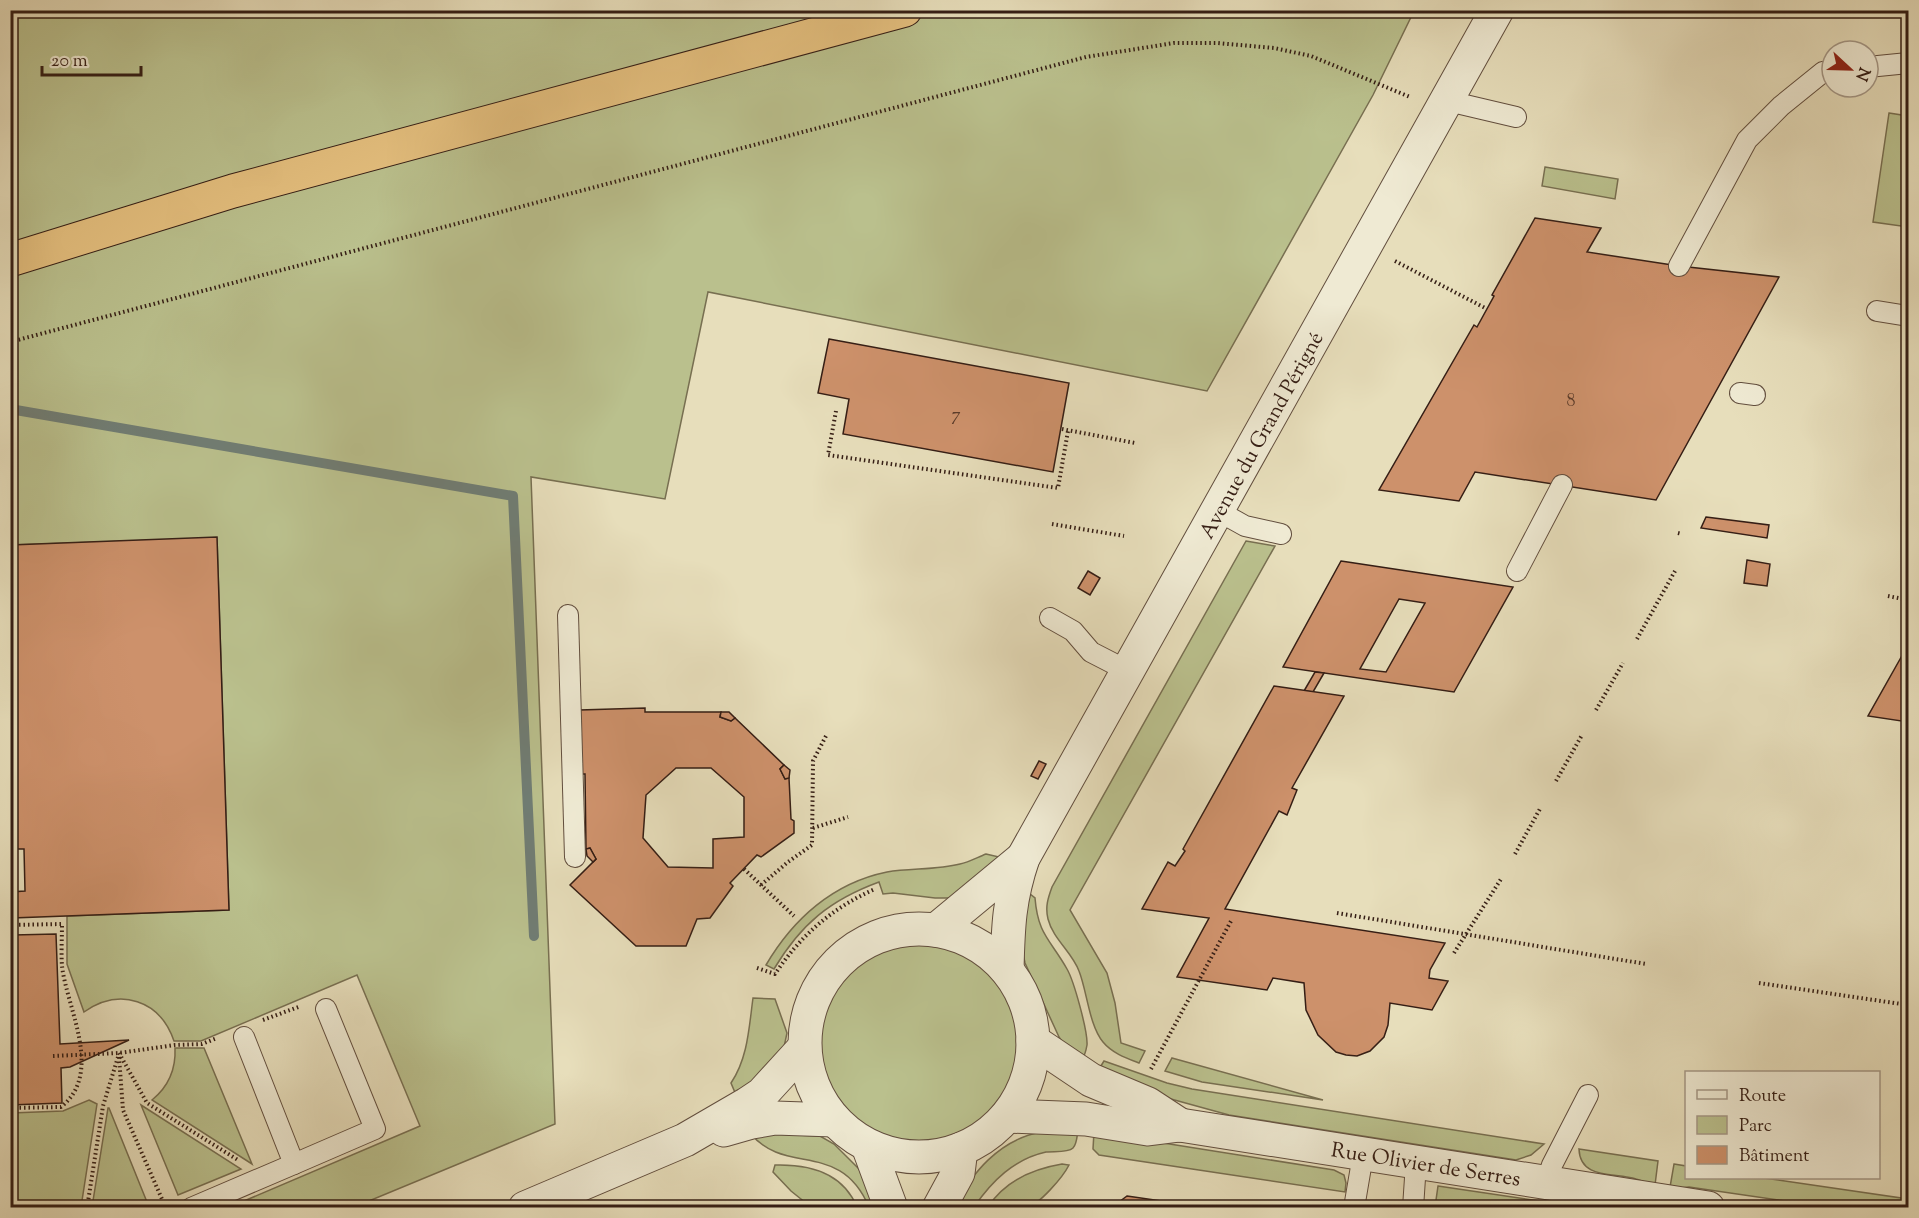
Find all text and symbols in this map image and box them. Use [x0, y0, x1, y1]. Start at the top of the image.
scale bar [42, 39, 141, 77]
north arrow [1820, 39, 1880, 99]
text: 20 m [51, 49, 88, 75]
text: N [1848, 63, 1875, 84]
street label: Avenue du Grand Périgné [1193, 327, 1332, 545]
house number: 8 [1567, 389, 1576, 415]
house number: 7 [951, 403, 961, 429]
legend [1685, 1071, 1880, 1179]
text: Route [1739, 1084, 1786, 1110]
text: Parc [1739, 1114, 1772, 1140]
street label: Rue Olivier de Serres [1329, 1136, 1523, 1196]
text: Bâtiment [1739, 1144, 1809, 1170]

